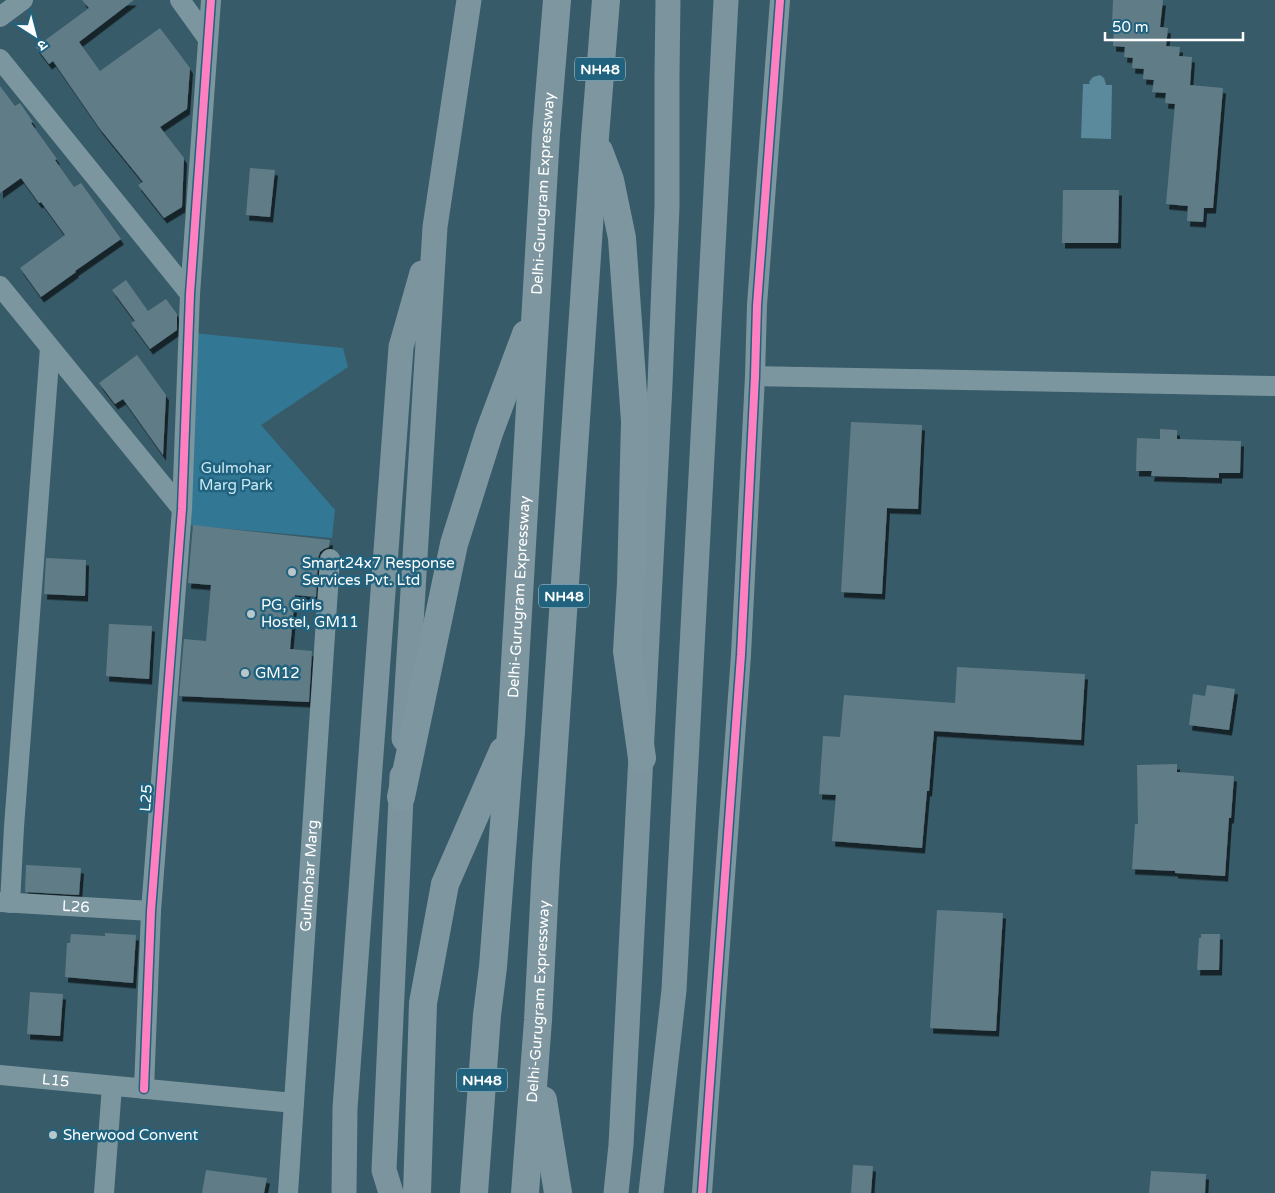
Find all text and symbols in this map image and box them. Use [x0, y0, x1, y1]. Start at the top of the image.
north arrow [10, 10, 60, 60]
scale bar [1105, 10, 1242, 42]
text: 50 m [1112, 18, 1149, 36]
text: उ [33, 36, 51, 55]
road number: NH48 [575, 58, 625, 80]
street label: Delhi-Gurugram Expressway [528, 92, 558, 295]
park label: Gulmohar Marg Park [199, 459, 273, 494]
street label: Delhi-Gurugram Expressway [504, 495, 534, 698]
place label: Smart24x7 Response Services Pvt. Ltd [302, 554, 455, 589]
marker: Smart24x7 Response Services Pvt. Ltd [286, 566, 298, 578]
road number: NH48 [539, 584, 589, 608]
place label: PG, Girls Hostel, GM11 [261, 596, 359, 631]
marker: PG, Girls Hostel, GM11 [245, 608, 257, 620]
place label: GM12 [255, 664, 300, 682]
marker: GM12 [239, 667, 251, 679]
street label: L25 [136, 784, 156, 812]
street label: Gulmohar Marg [296, 819, 322, 932]
street label: L26 [62, 897, 90, 916]
street label: Delhi-Gurugram Expressway [523, 900, 553, 1103]
road number: NH48 [457, 1068, 507, 1092]
street label: L15 [41, 1070, 70, 1091]
place label: Sherwood Convent [63, 1126, 198, 1144]
marker: Sherwood Convent [47, 1129, 59, 1141]

